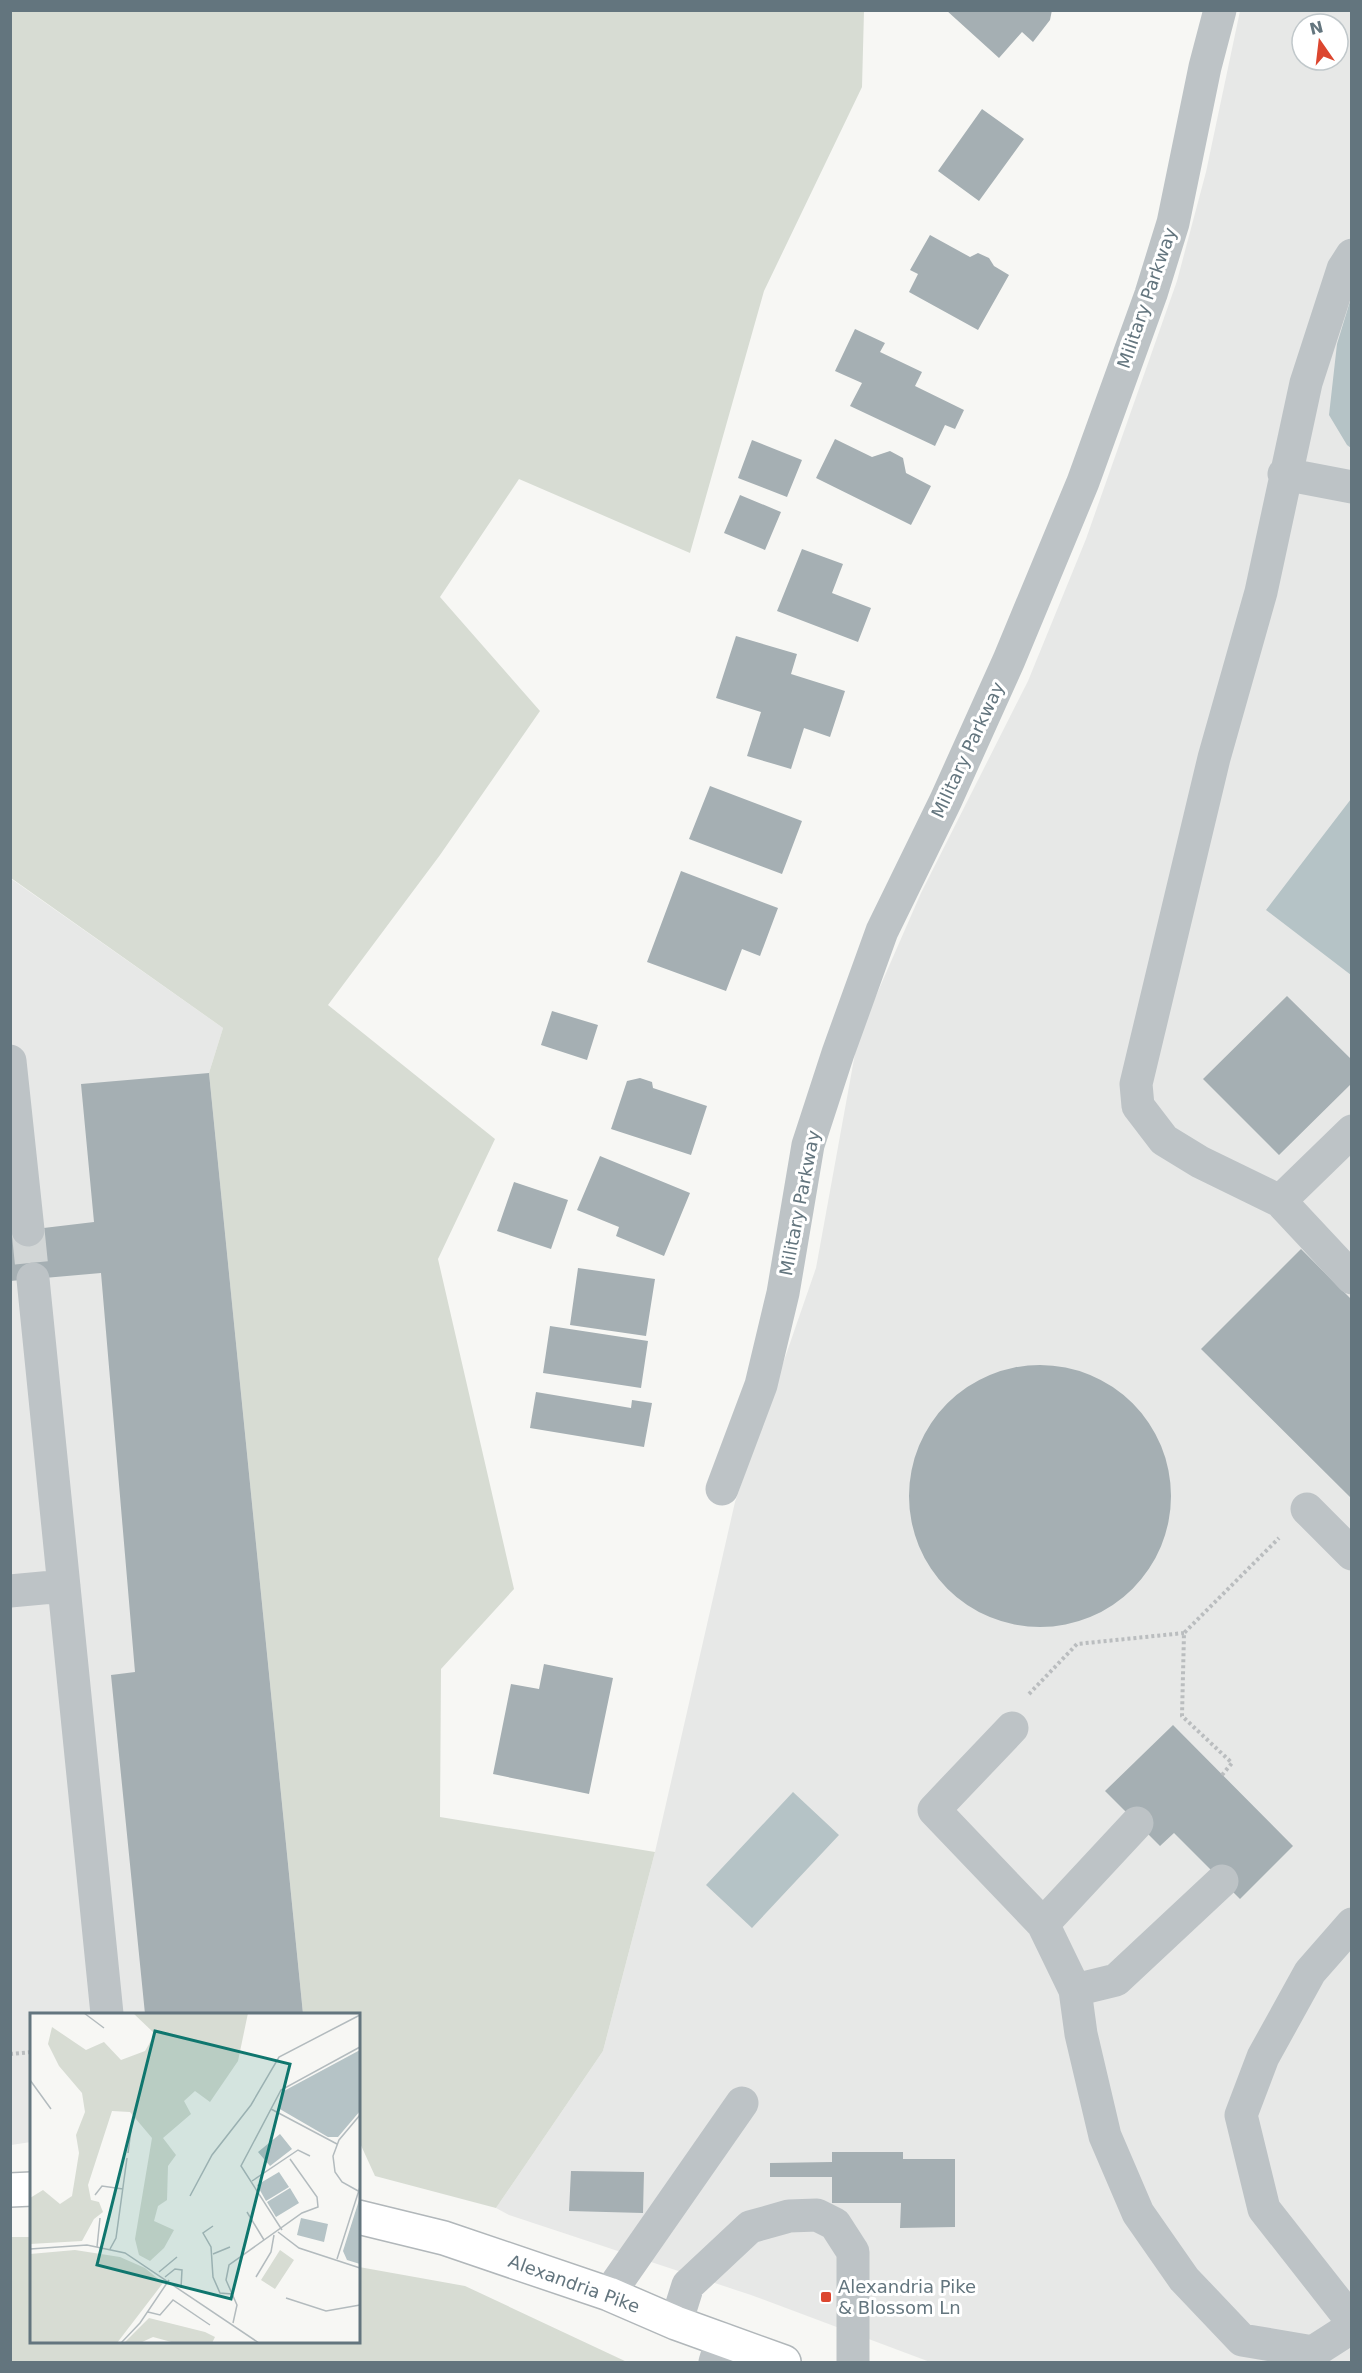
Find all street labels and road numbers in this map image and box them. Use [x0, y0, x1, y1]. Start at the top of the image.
street label: Military Parkway [1113, 224, 1181, 371]
street label: Military Parkway [927, 678, 1008, 821]
street label: Military Parkway [775, 1128, 824, 1277]
street label: Alexandria Pike [506, 2250, 643, 2317]

